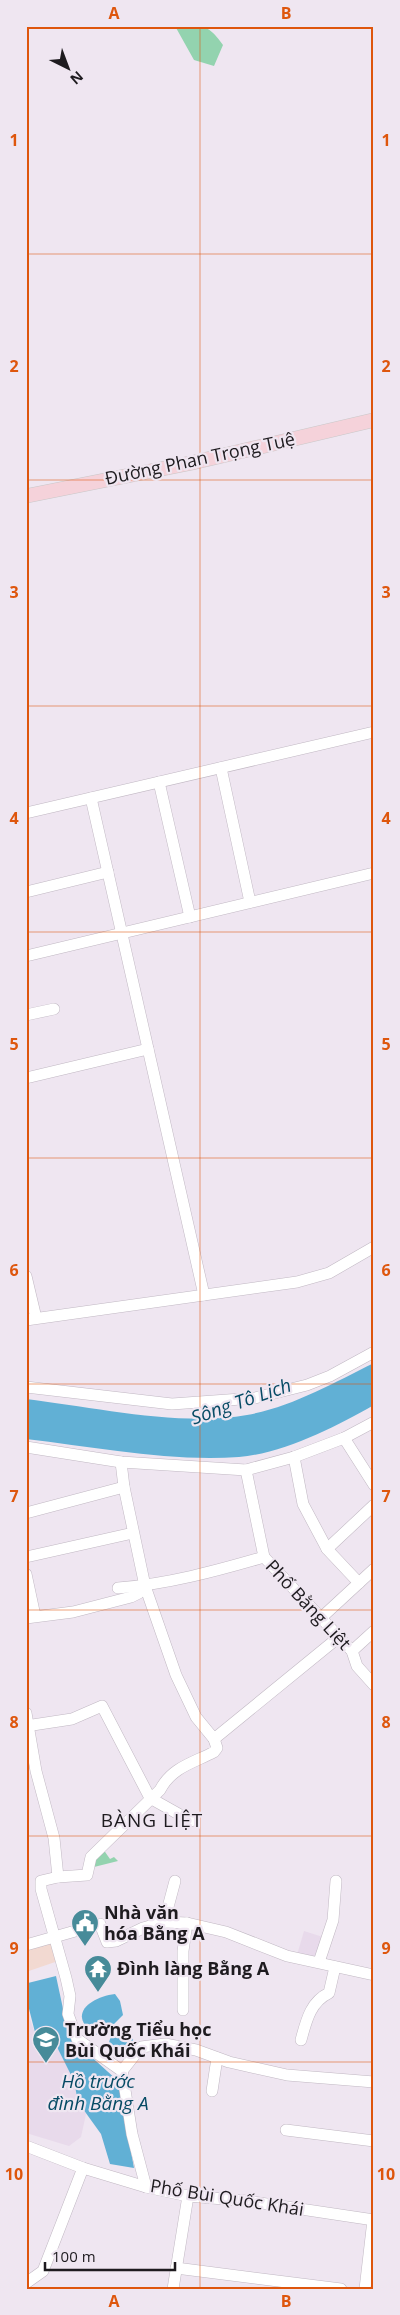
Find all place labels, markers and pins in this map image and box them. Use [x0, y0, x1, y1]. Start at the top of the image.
place label: Nhà văn hóa Bằng A [104, 1900, 205, 1945]
public building icon: Nhà văn hóa Bằng A [70, 1908, 100, 1947]
temple icon: Đình làng Bằng A [83, 1954, 113, 1993]
place label: Đình làng Bằng A [117, 1956, 270, 1980]
place label: Trường Tiểu học Bùi Quốc Khái [65, 2017, 211, 2062]
school or university icon: Trường Tiểu học Bùi Quốc Khái [31, 2025, 61, 2064]

